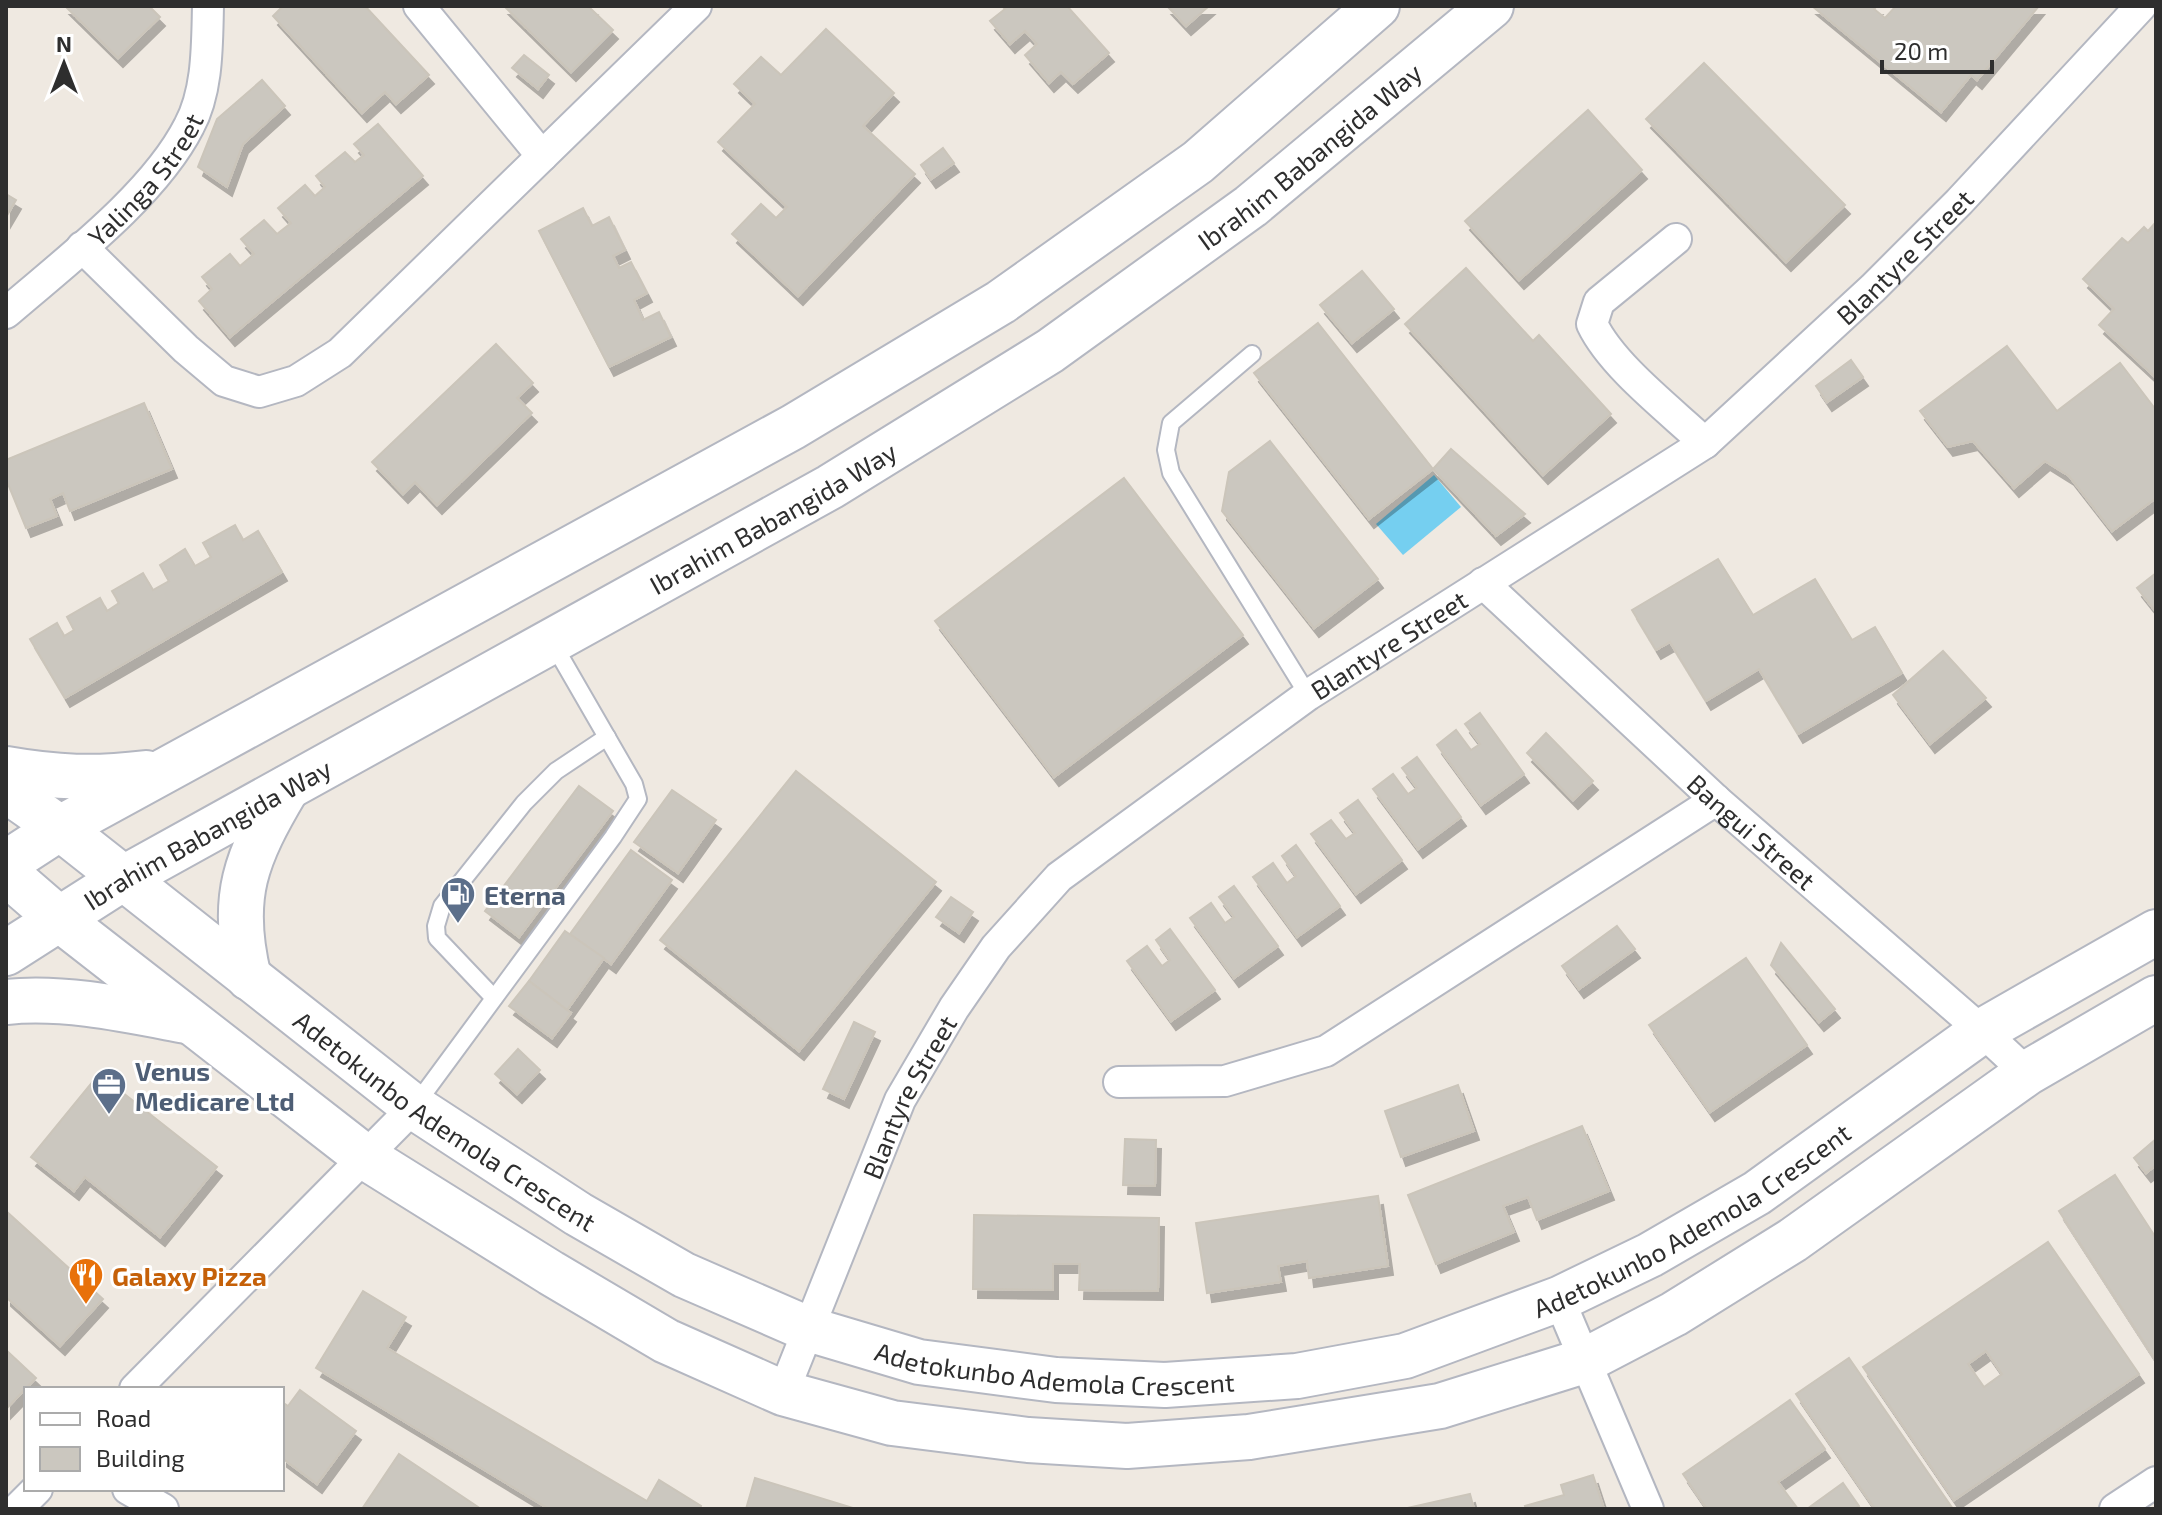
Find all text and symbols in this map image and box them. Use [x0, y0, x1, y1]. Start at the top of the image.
north arrow [24, 24, 104, 104]
scale bar [1882, 24, 1992, 74]
text: N [56, 30, 72, 56]
text: 20 m [1894, 36, 1948, 65]
street label: Ibrahim Babangida Way [1191, 56, 1427, 255]
street label: Yalinga Street [81, 108, 209, 252]
street label: Blantyre Street [1829, 182, 1979, 330]
street label: Ibrahim Babangida Way [644, 434, 902, 600]
street label: Blantyre Street [1304, 583, 1472, 705]
street label: Ibrahim Babangida Way [77, 751, 336, 915]
street label: Bangui Street [1682, 767, 1822, 895]
fuel station icon: Eterna [439, 875, 477, 925]
place label: Eterna [484, 879, 566, 910]
street label: Adetokunbo Ademola Crescent [288, 1003, 602, 1237]
street label: Blantyre Street [855, 1009, 962, 1183]
place label: Venus Medicare Ltd [135, 1055, 295, 1116]
office icon: Venus Medicare Ltd [90, 1066, 128, 1116]
street label: Adetokunbo Ademola Crescent [1529, 1116, 1856, 1323]
restaurant icon: Galaxy Pizza [67, 1256, 105, 1306]
place label: Galaxy Pizza [112, 1260, 267, 1292]
street label: Adetokunbo Ademola Crescent [872, 1334, 1236, 1401]
legend [24, 1387, 284, 1491]
text: Road [96, 1403, 151, 1432]
text: Building [96, 1443, 185, 1472]

